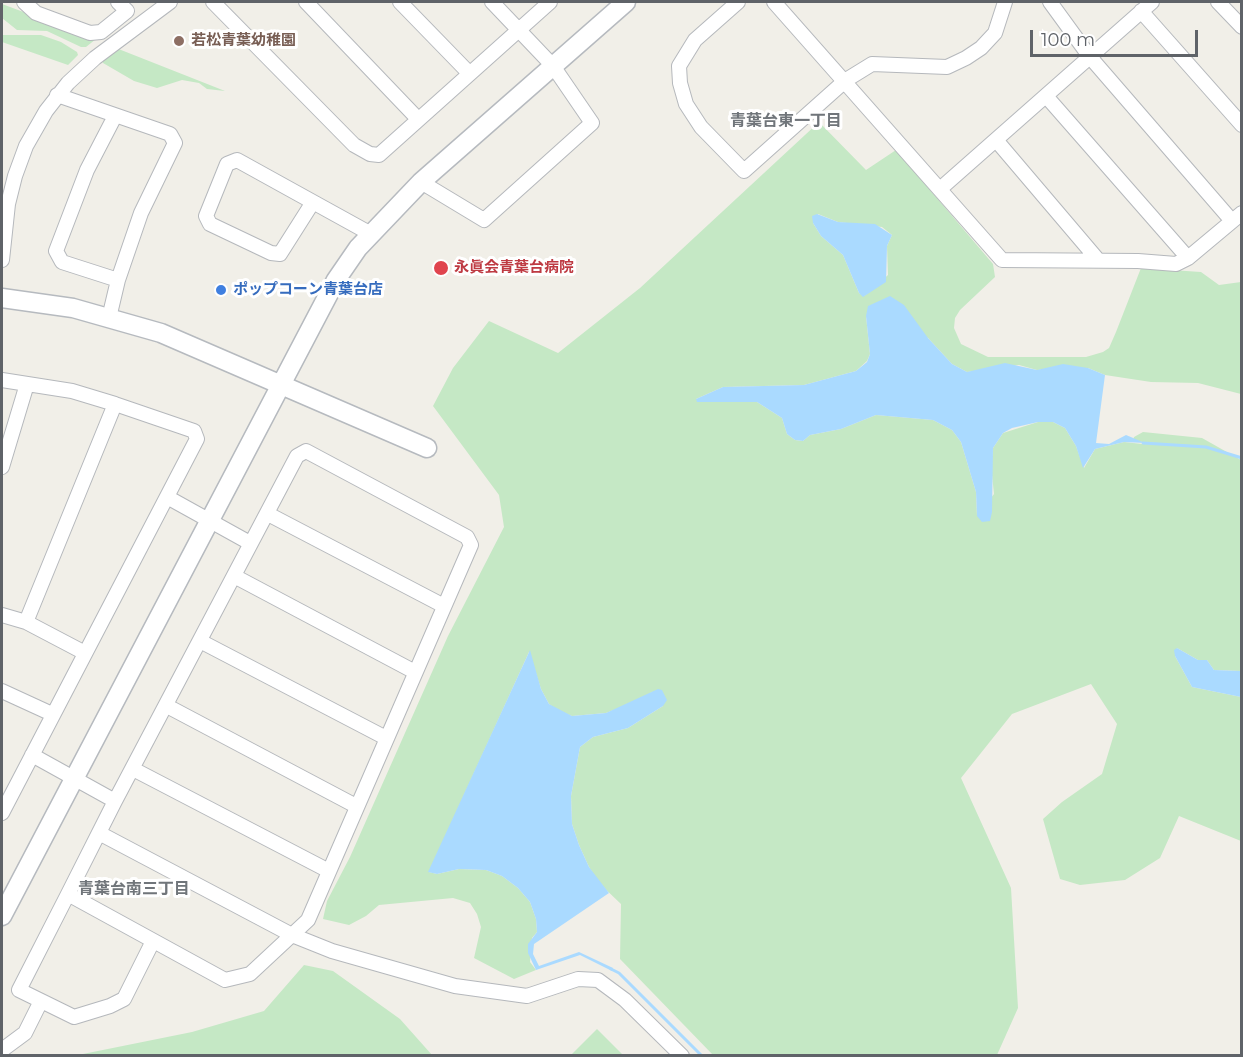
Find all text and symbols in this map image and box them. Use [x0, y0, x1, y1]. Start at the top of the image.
scale bar [1033, 18, 1201, 56]
text: 100 m [1041, 29, 1095, 51]
place label: 若松青葉幼稚園 [191, 32, 296, 50]
marker: 若松青葉幼稚園 [172, 34, 186, 48]
district label: 青葉台東一丁目 [730, 111, 842, 131]
marker: 永眞会青葉台病院 [432, 259, 450, 277]
place label: 永眞会青葉台病院 [454, 259, 574, 277]
place label: ポップコーン青葉台店 [233, 281, 383, 299]
marker: ポップコーン青葉台店 [214, 283, 228, 297]
district label: 青葉台南三丁目 [78, 879, 190, 899]

